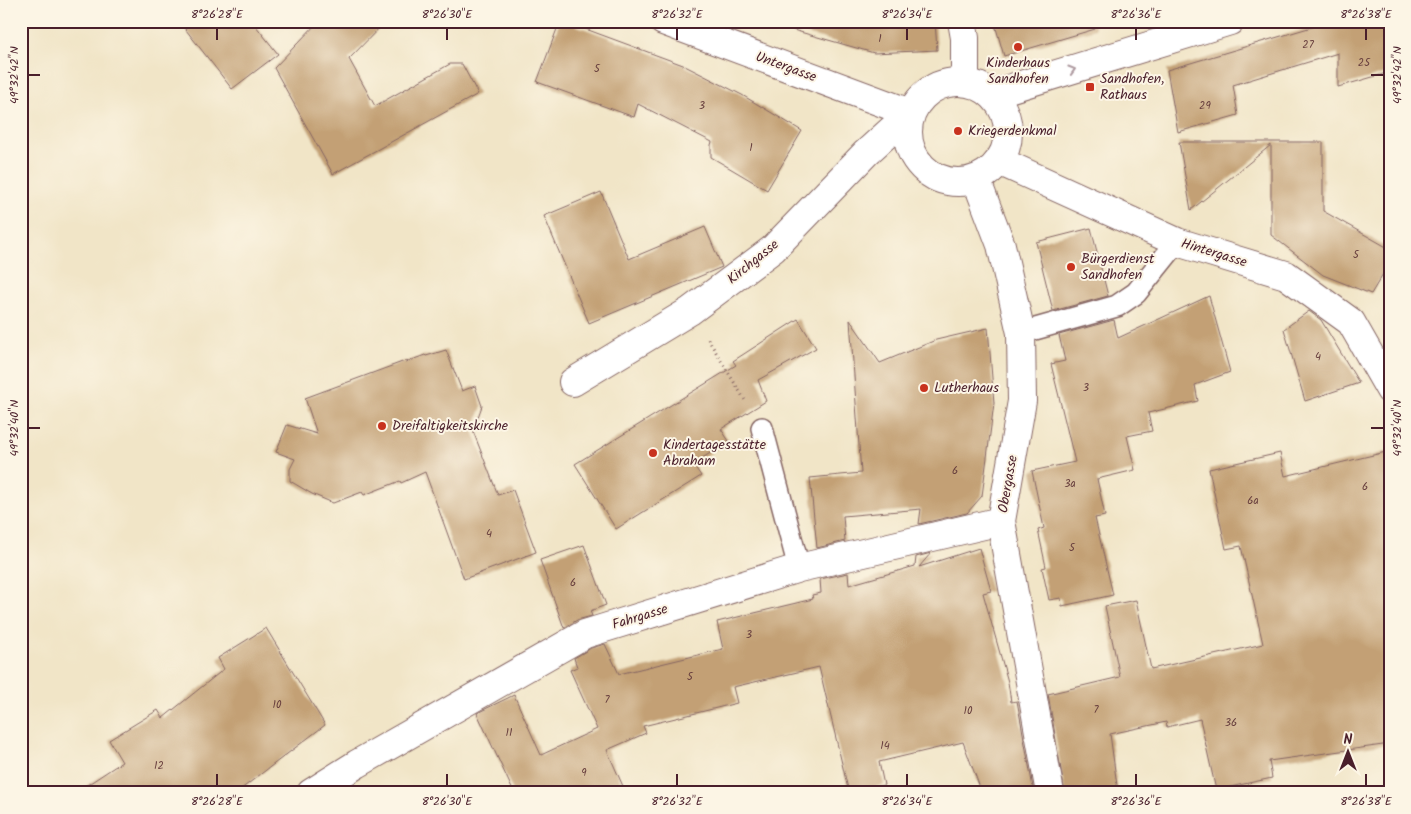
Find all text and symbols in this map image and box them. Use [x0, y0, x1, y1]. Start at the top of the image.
text: 8°26'28"E [191, 5, 244, 24]
text: 8°26'30"E [422, 5, 473, 24]
text: 8°26'32"E [651, 5, 704, 24]
text: 8°26'34"E [881, 5, 934, 24]
text: 8°26'36"E [1110, 5, 1163, 24]
text: 8°26'38"E [1340, 5, 1393, 24]
house number: 1 [878, 30, 882, 48]
house number: 27 [1302, 36, 1315, 54]
marker: Kinderhaus Sandhofen [1012, 41, 1024, 53]
text: 49°32'42"N [5, 46, 24, 104]
street label: Untergasse [752, 46, 820, 88]
text: 49°32'42"N [1388, 46, 1407, 104]
place label: Kinderhaus Sandhofen [986, 52, 1050, 90]
house number: 25 [1358, 54, 1371, 72]
house number: 5 [594, 60, 601, 78]
one-way arrow [1068, 65, 1076, 75]
place label: Sandhofen, Rathaus [1100, 68, 1165, 106]
marker: Sandhofen, Rathaus [1084, 81, 1096, 93]
house number: 3 [699, 97, 705, 115]
house number: 29 [1199, 97, 1212, 115]
place label: Kriegerdenkmal [968, 120, 1057, 142]
marker: Kriegerdenkmal [952, 125, 964, 137]
house number: 1 [749, 139, 753, 157]
street label: Hintergasse [1178, 233, 1250, 274]
street label: Kirchgasse [722, 234, 784, 290]
house number: 5 [1353, 246, 1360, 264]
place label: Bürgerdienst Sandhofen [1081, 248, 1155, 286]
marker: Bürgerdienst Sandhofen [1065, 261, 1077, 273]
house number: 4 [1315, 348, 1321, 366]
place label: Lutherhaus [934, 377, 999, 399]
house number: 3 [1083, 379, 1089, 397]
marker: Lutherhaus [918, 382, 930, 394]
text: 49°32'40"N [5, 400, 24, 456]
text: 49°32'40"N [1388, 400, 1407, 456]
place label: Dreifaltigkeitskirche [392, 415, 509, 437]
marker: Dreifaltigkeitskirche [376, 420, 388, 432]
place label: Kindertagesstätte Abraham [663, 434, 767, 472]
marker: Kindertagesstätte Abraham [647, 447, 659, 459]
street label: Obergasse [992, 453, 1024, 515]
house number: 6 [952, 462, 958, 480]
house number: 3a [1064, 475, 1076, 493]
house number: 6 [1362, 478, 1368, 496]
house number: 6a [1247, 492, 1259, 510]
house number: 4 [486, 525, 492, 543]
house number: 5 [1069, 539, 1076, 557]
house number: 6 [570, 574, 576, 592]
street label: Fahrgasse [609, 598, 671, 636]
house number: 3 [746, 626, 752, 644]
house number: 5 [687, 668, 694, 686]
house number: 7 [604, 691, 610, 709]
house number: 10 [273, 696, 282, 714]
house number: 7 [1093, 701, 1099, 719]
house number: 10 [964, 702, 973, 720]
house number: 36 [1225, 714, 1237, 732]
house number: 11 [506, 724, 512, 742]
north arrow [1324, 726, 1374, 776]
text: N [1344, 729, 1353, 751]
house number: 14 [880, 737, 890, 755]
house number: 12 [154, 757, 164, 775]
house number: 9 [581, 764, 587, 782]
text: 8°26'28"E [191, 792, 244, 811]
text: 8°26'30"E [422, 792, 473, 811]
text: 8°26'32"E [651, 792, 704, 811]
text: 8°26'34"E [881, 792, 934, 811]
text: 8°26'36"E [1110, 792, 1163, 811]
text: 8°26'38"E [1340, 792, 1393, 811]

